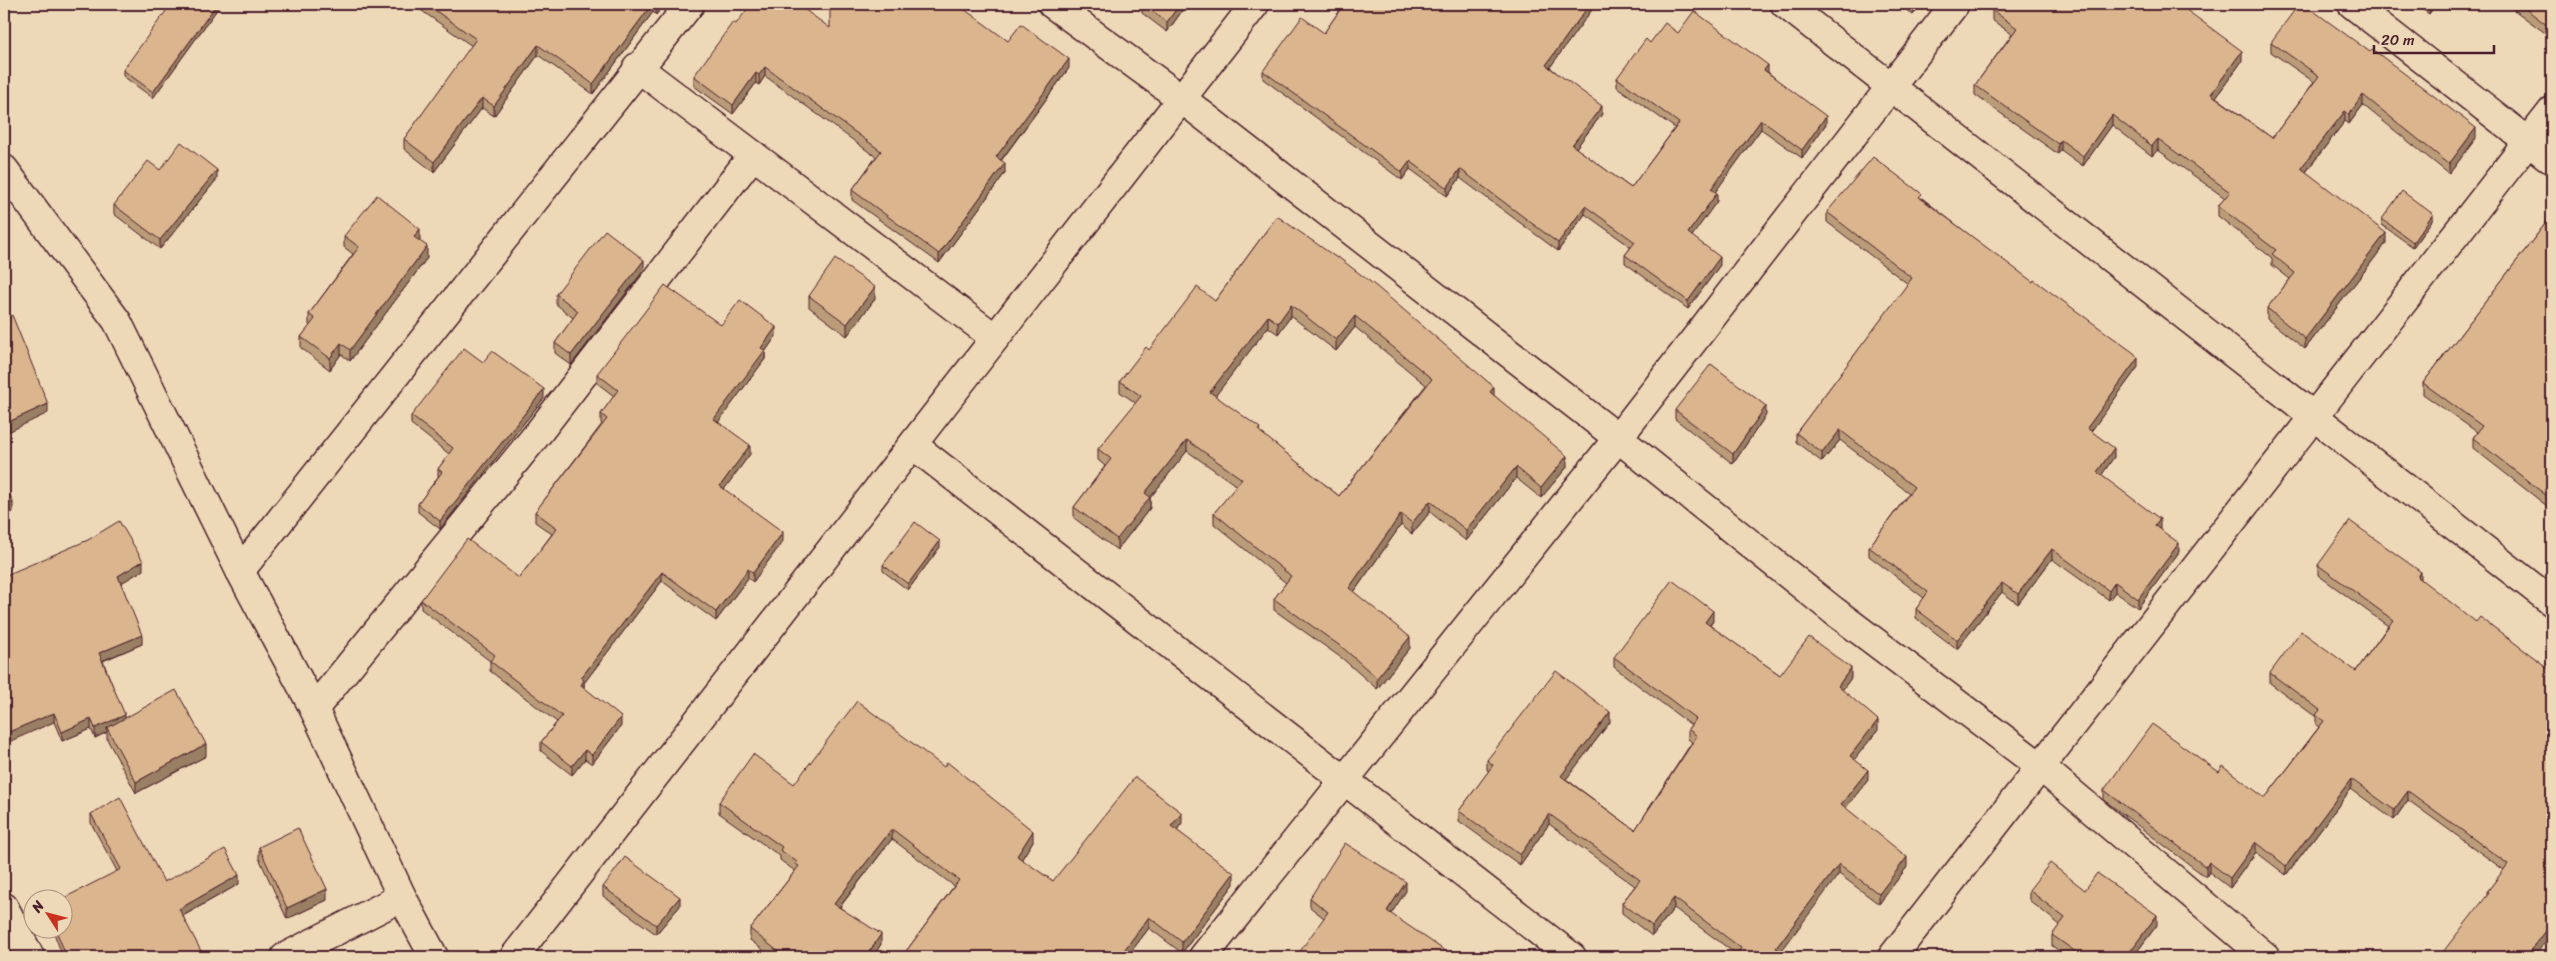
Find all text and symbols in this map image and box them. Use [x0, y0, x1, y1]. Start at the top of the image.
scale bar [2374, 22, 2494, 54]
text: 20 m [2381, 27, 2415, 53]
north arrow [22, 888, 72, 938]
text: N [24, 895, 51, 919]

